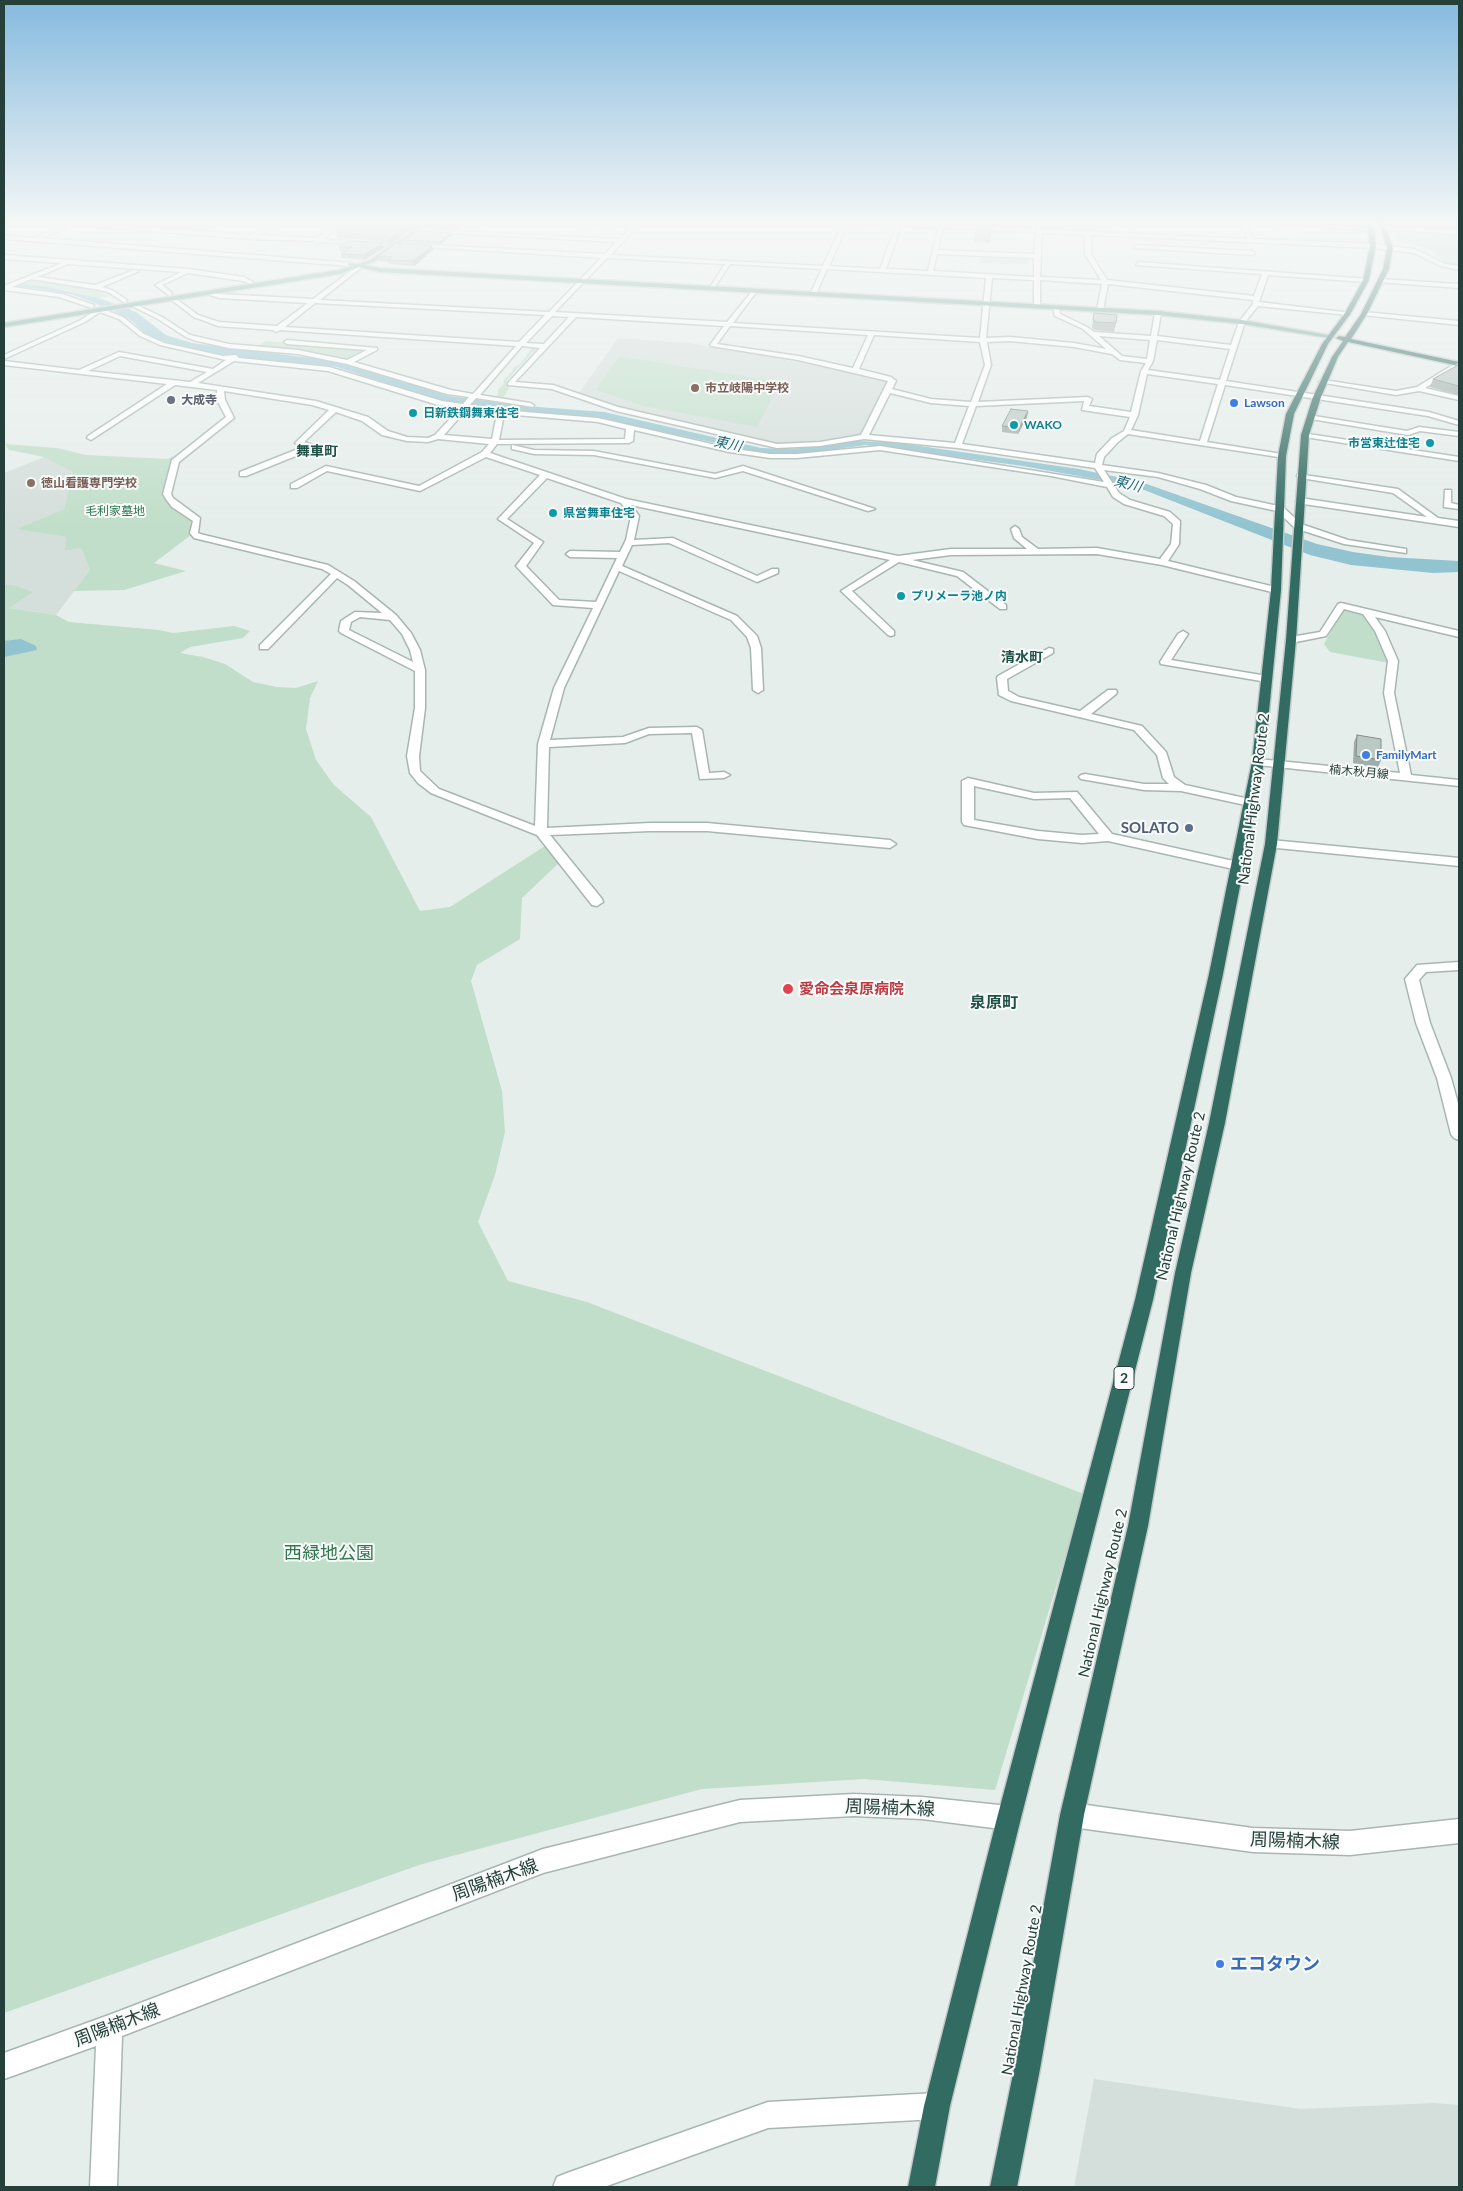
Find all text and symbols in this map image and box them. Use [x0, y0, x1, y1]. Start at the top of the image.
place label: 市立岐陽中学校 [705, 381, 789, 395]
marker: 市立岐陽中学校 [689, 382, 701, 394]
place label: 大成寺 [181, 393, 217, 407]
marker: 大成寺 [165, 394, 177, 406]
place label: Lawson [1244, 396, 1285, 410]
marker: Lawson [1228, 397, 1240, 409]
place label: 日新鉄鋼舞東住宅 [423, 406, 519, 420]
marker: 日新鉄鋼舞東住宅 [407, 407, 419, 419]
place label: WAKO [1024, 418, 1062, 432]
marker: WAKO [1008, 419, 1020, 431]
water label: 東川 [713, 433, 743, 455]
place label: 市営東辻住宅 [1348, 436, 1420, 450]
marker: 市営東辻住宅 [1424, 437, 1436, 449]
district label: 舞車町 [296, 443, 338, 459]
water label: 東川 [1112, 472, 1144, 496]
place label: 徳山看護専門学校 [41, 476, 137, 490]
marker: 徳山看護専門学校 [25, 477, 37, 489]
park label: 毛利家墓地 [85, 504, 145, 518]
place label: 県営舞車住宅 [563, 506, 635, 520]
marker: 県営舞車住宅 [547, 507, 559, 519]
place label: プリメーラ池ノ内 [911, 589, 1007, 603]
marker: プリメーラ池ノ内 [895, 590, 907, 602]
district label: 清水町 [1001, 649, 1043, 665]
street label: National Highway Route 2 [1235, 712, 1273, 886]
place label: FamilyMart [1376, 748, 1437, 762]
marker: FamilyMart [1360, 749, 1372, 761]
street label: 楠木秋月線 [1328, 762, 1390, 782]
place label: SOLATO [1121, 819, 1179, 837]
marker: SOLATO [1183, 822, 1195, 834]
place label: 愛命会泉原病院 [799, 980, 904, 998]
marker: 愛命会泉原病院 [781, 982, 795, 996]
district label: 泉原町 [970, 993, 1018, 1013]
street label: National Highway Route 2 [1153, 1110, 1209, 1282]
road number: 2 [1114, 1366, 1134, 1390]
street label: National Highway Route 2 [1075, 1507, 1131, 1679]
park label: 西緑地公園 [284, 1542, 374, 1564]
street label: 周陽楠木線 [845, 1796, 935, 1820]
street label: 周陽楠木線 [1250, 1829, 1340, 1853]
street label: 周陽楠木線 [449, 1854, 541, 1906]
street label: National Highway Route 2 [998, 1903, 1046, 2077]
place label: エコタウン [1230, 1953, 1320, 1975]
marker: エコタウン [1214, 1958, 1226, 1970]
street label: 周陽楠木線 [71, 1999, 163, 2051]

